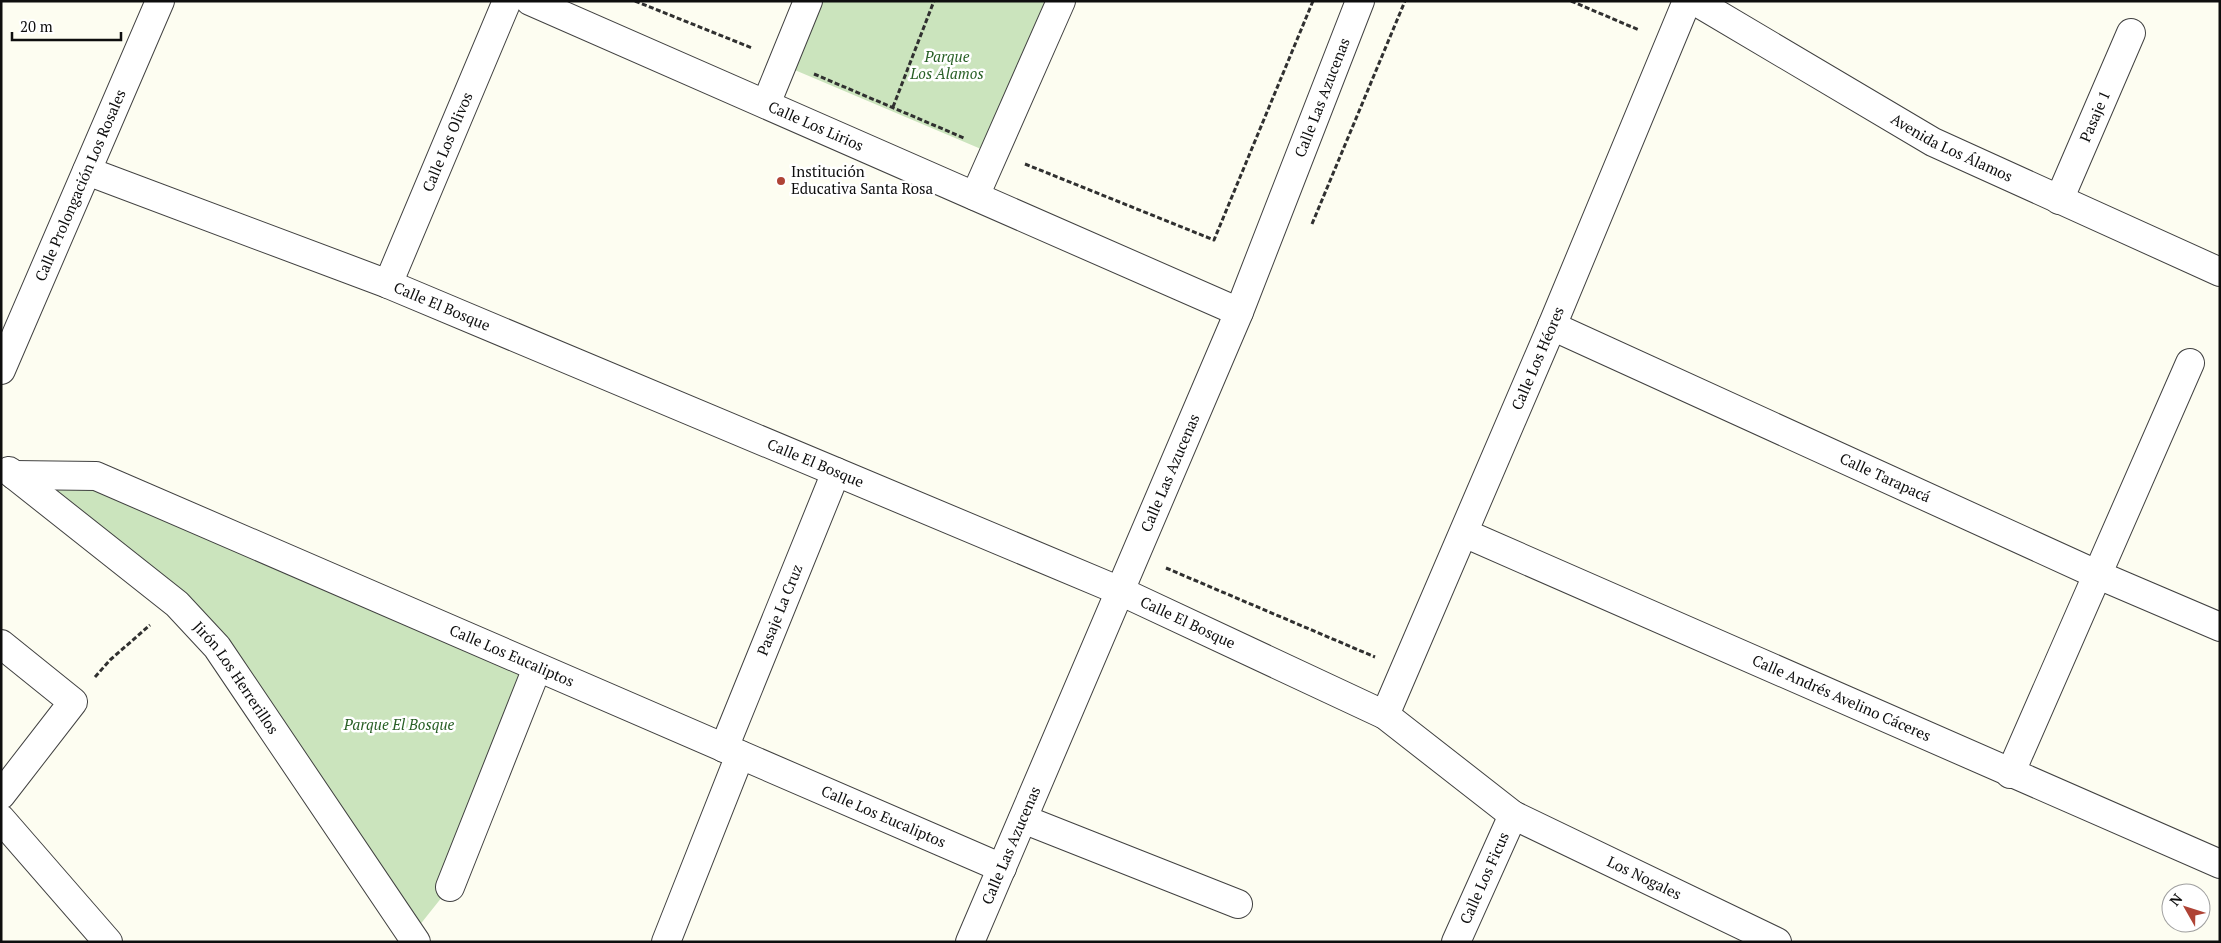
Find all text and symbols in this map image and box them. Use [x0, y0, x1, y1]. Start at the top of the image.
scale bar [12, 10, 121, 42]
text: 20 m [20, 16, 53, 36]
street label: Calle Las Azucenas [1289, 35, 1354, 160]
park label: Parque Los Alamos [909, 46, 984, 83]
street label: Calle Prolongación Los Rosales [29, 86, 130, 284]
street label: Pasaje 1 [2074, 87, 2114, 145]
street label: Calle Los Olivos [417, 89, 477, 195]
street label: Calle Los Lirios [765, 96, 867, 155]
street label: Avenida Los Álamos [1888, 108, 2016, 186]
place label: Institución Educativa Santa Rosa [791, 161, 934, 198]
marker: Institución Educativa Santa Rosa [775, 175, 787, 187]
street label: Calle El Bosque [391, 277, 494, 335]
street label: Calle Los Héores [1506, 303, 1568, 413]
street label: Calle Las Azucenas [1135, 410, 1203, 535]
street label: Calle El Bosque [765, 433, 867, 491]
street label: Calle Tarapacá [1837, 448, 1935, 506]
street label: Pasaje La Cruz [752, 561, 807, 658]
street label: Calle El Bosque [1137, 591, 1239, 653]
street label: Jirón Los Herrerillos [189, 617, 284, 738]
street label: Calle Los Eucaliptos [447, 619, 578, 691]
street label: Calle Andrés Avelino Cáceres [1749, 649, 1934, 745]
park label: Parque El Bosque [343, 714, 455, 734]
street label: Calle Los Eucaliptos [818, 780, 949, 852]
street label: Calle Las Azucenas [976, 783, 1044, 907]
street label: Calle Los Ficus [1454, 828, 1513, 927]
street label: Los Nogales [1604, 851, 1685, 904]
north arrow [2161, 883, 2211, 933]
text: N [2165, 889, 2186, 910]

